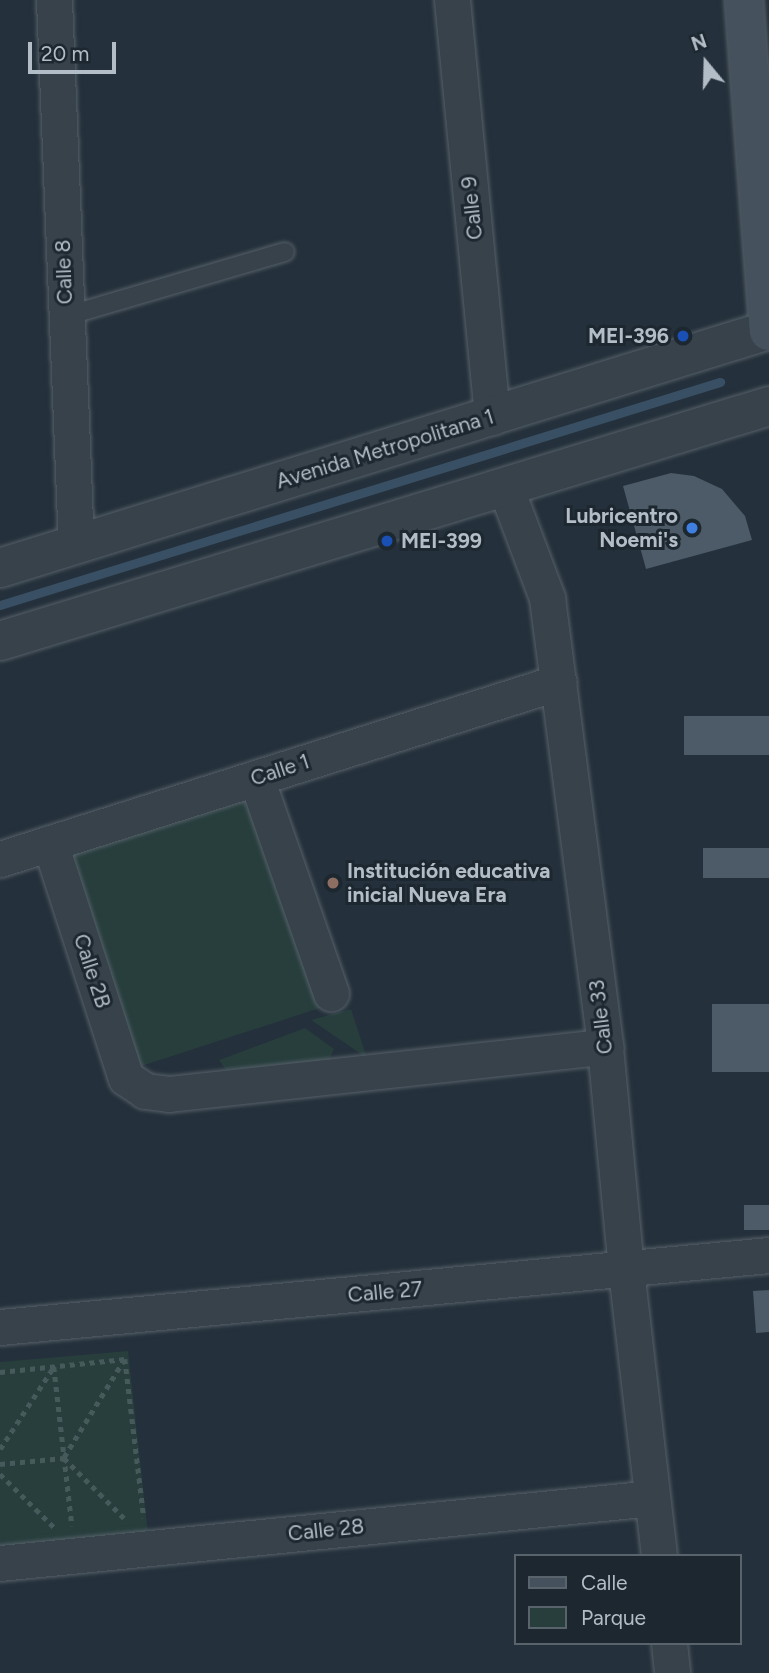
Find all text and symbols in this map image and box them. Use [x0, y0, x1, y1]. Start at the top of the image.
scale bar [32, 28, 119, 72]
north arrow [671, 28, 741, 98]
text: N [688, 29, 710, 56]
text: 20 m [41, 41, 89, 66]
street label: Calle 9 [456, 175, 488, 241]
street label: Calle 8 [50, 239, 78, 305]
place label: MEI-396 [588, 323, 669, 349]
marker: MEI-396 [675, 328, 691, 344]
street label: Avenida Metropolitana 1 [273, 404, 497, 494]
place label: Lubricentro Noemi's [565, 503, 678, 553]
marker: Lubricentro Noemi's [684, 520, 700, 536]
place label: MEI-399 [401, 528, 482, 554]
marker: MEI-399 [379, 533, 395, 549]
street label: Calle 1 [247, 749, 313, 791]
place label: Institución educativa inicial Nueva Era [347, 858, 550, 908]
marker: Institución educativa inicial Nueva Era [325, 875, 341, 891]
street label: Calle 2B [68, 931, 116, 1011]
street label: Calle 33 [584, 978, 618, 1056]
street label: Calle 27 [347, 1276, 423, 1308]
street label: Calle 28 [287, 1513, 365, 1547]
legend [514, 1554, 741, 1645]
text: Calle [581, 1570, 628, 1595]
text: Parque [581, 1605, 646, 1630]

